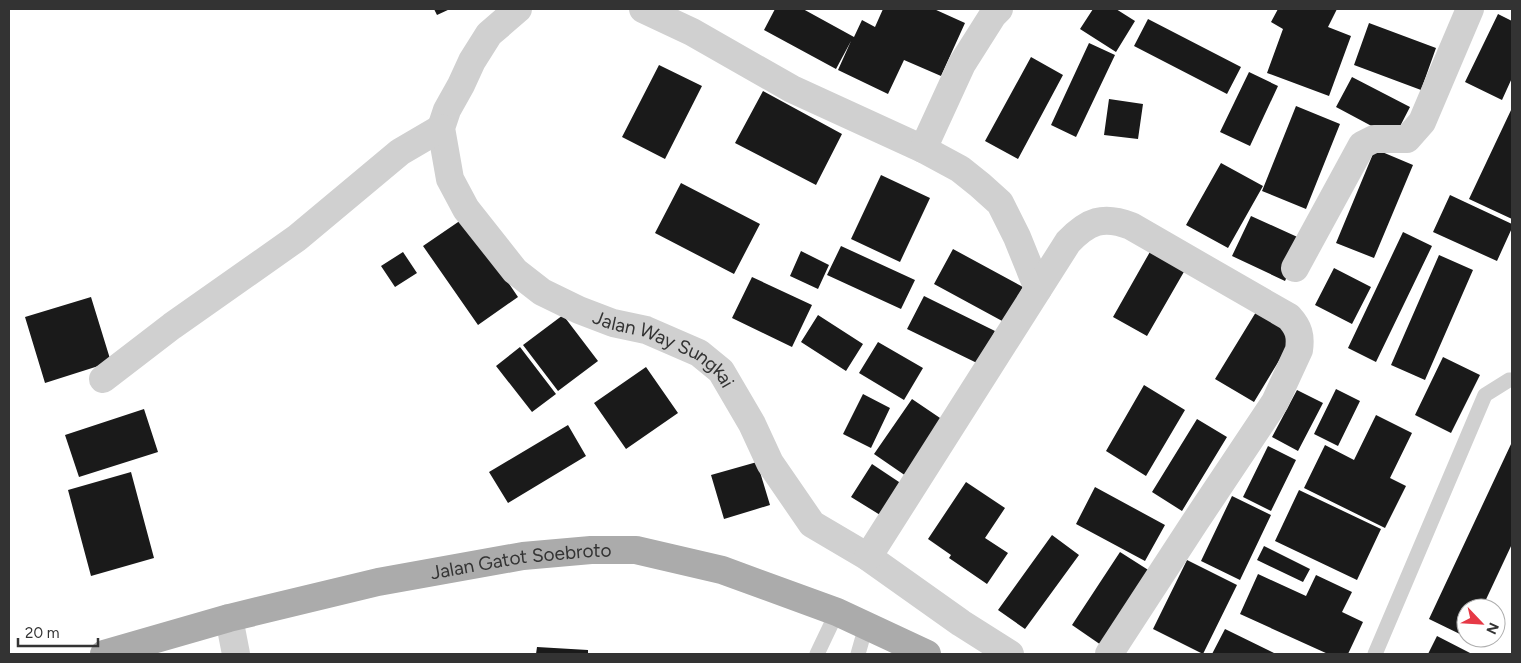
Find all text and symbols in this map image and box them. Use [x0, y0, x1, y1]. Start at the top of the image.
street label: Jalan Way Sungkai [590, 305, 740, 392]
street label: Jalan Gatot Soebroto [428, 538, 611, 584]
north arrow [1456, 598, 1506, 648]
scale bar [18, 616, 98, 648]
text: N [1482, 620, 1502, 637]
text: 20 m [25, 624, 59, 642]

